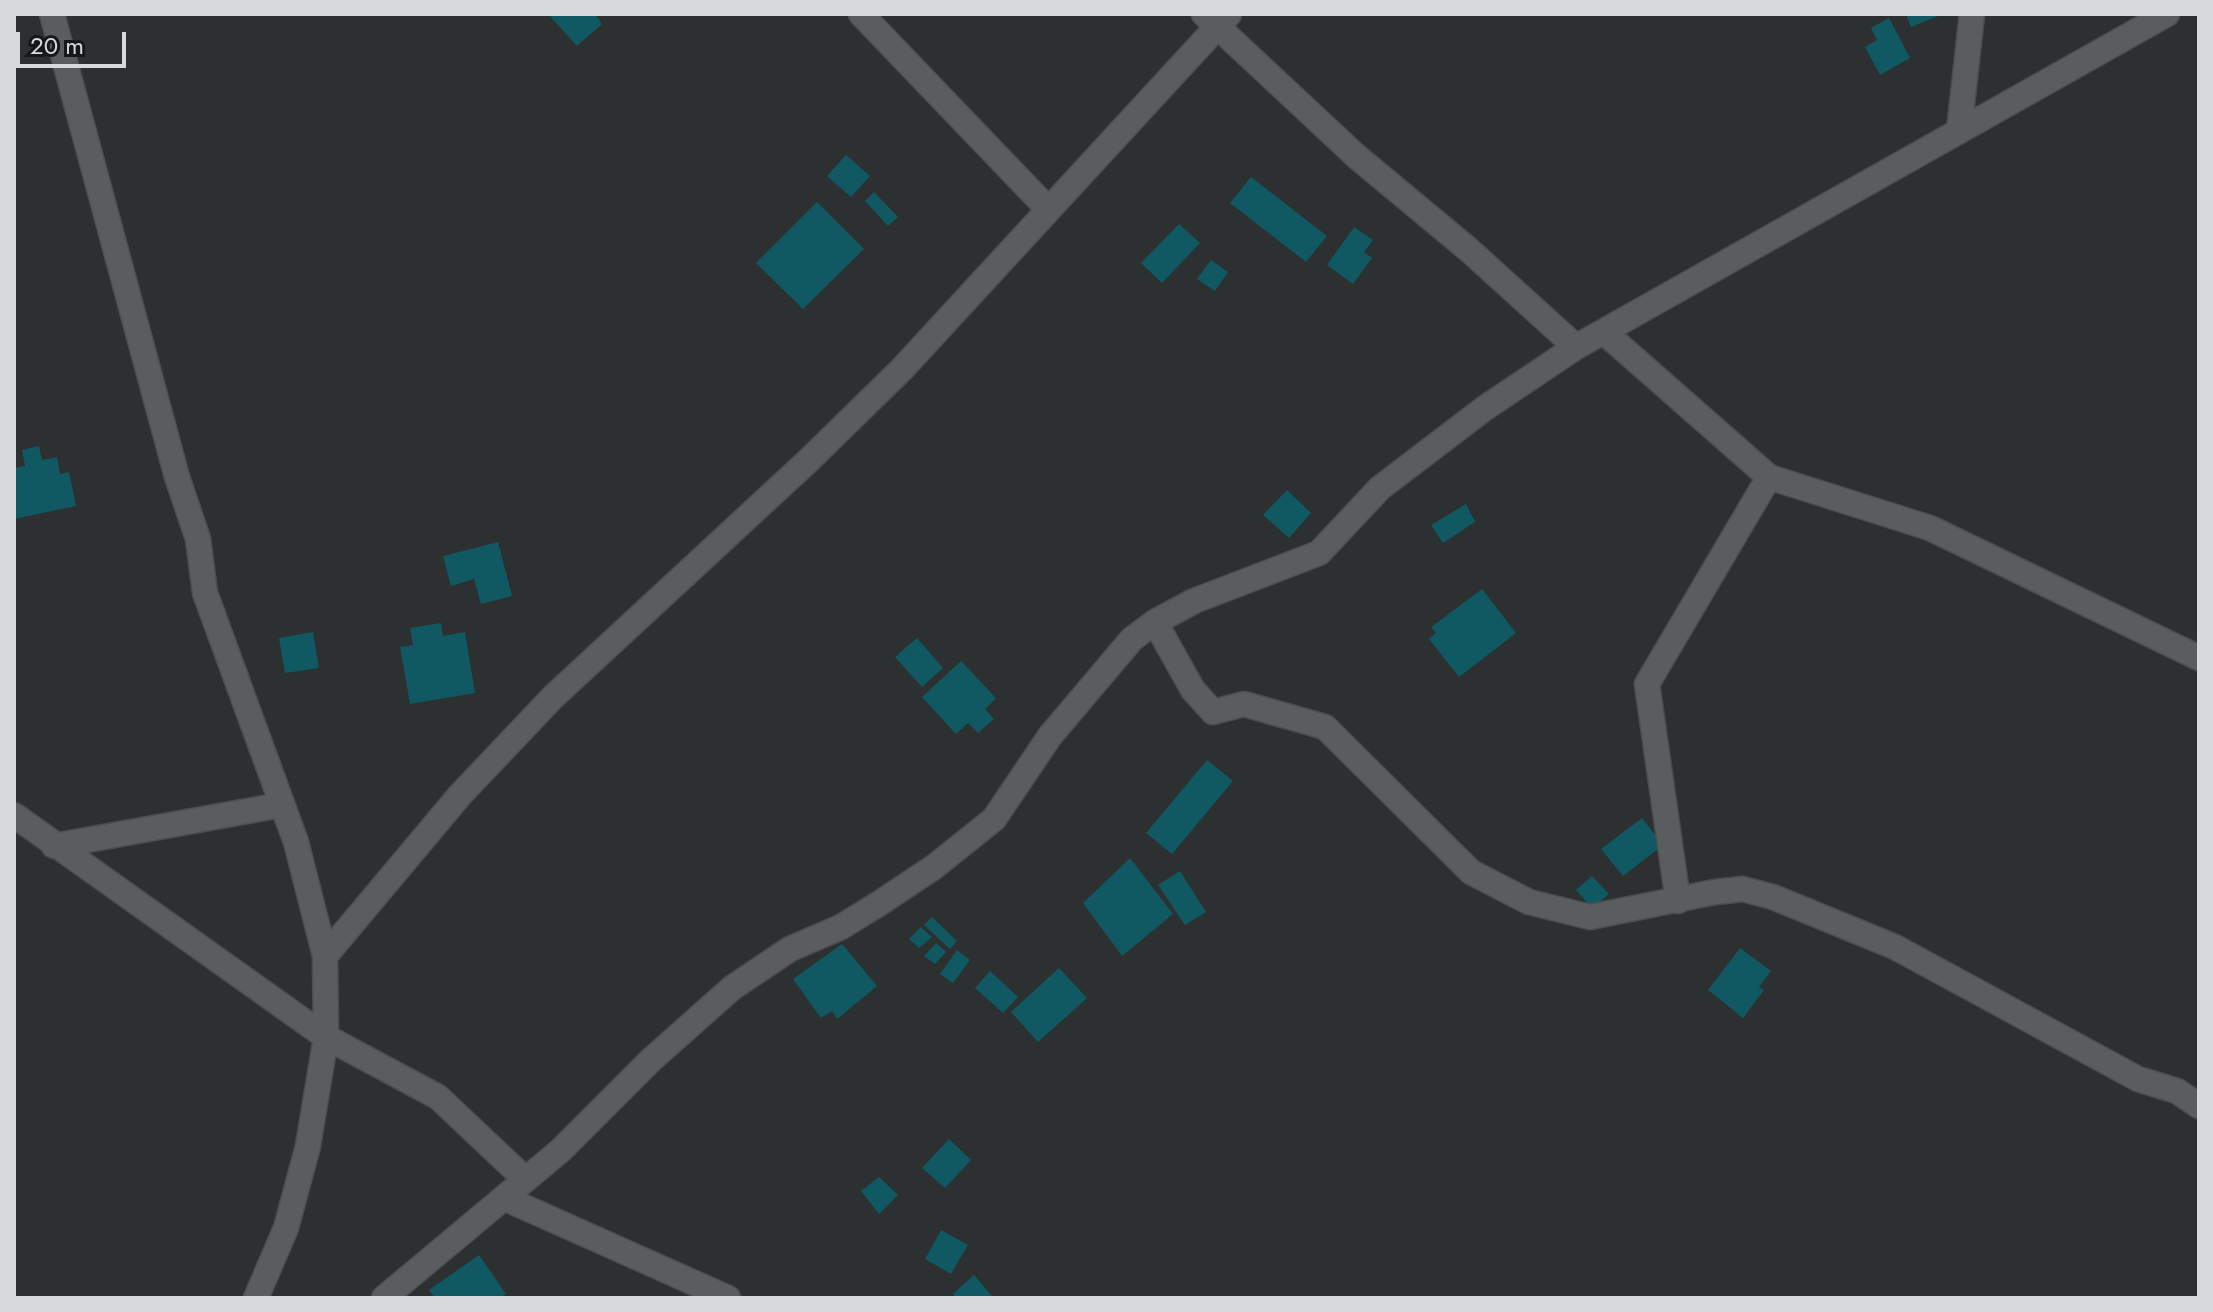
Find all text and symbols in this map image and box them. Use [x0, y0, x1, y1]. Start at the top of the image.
scale bar [20, 16, 130, 66]
text: 20 m [30, 28, 84, 63]

